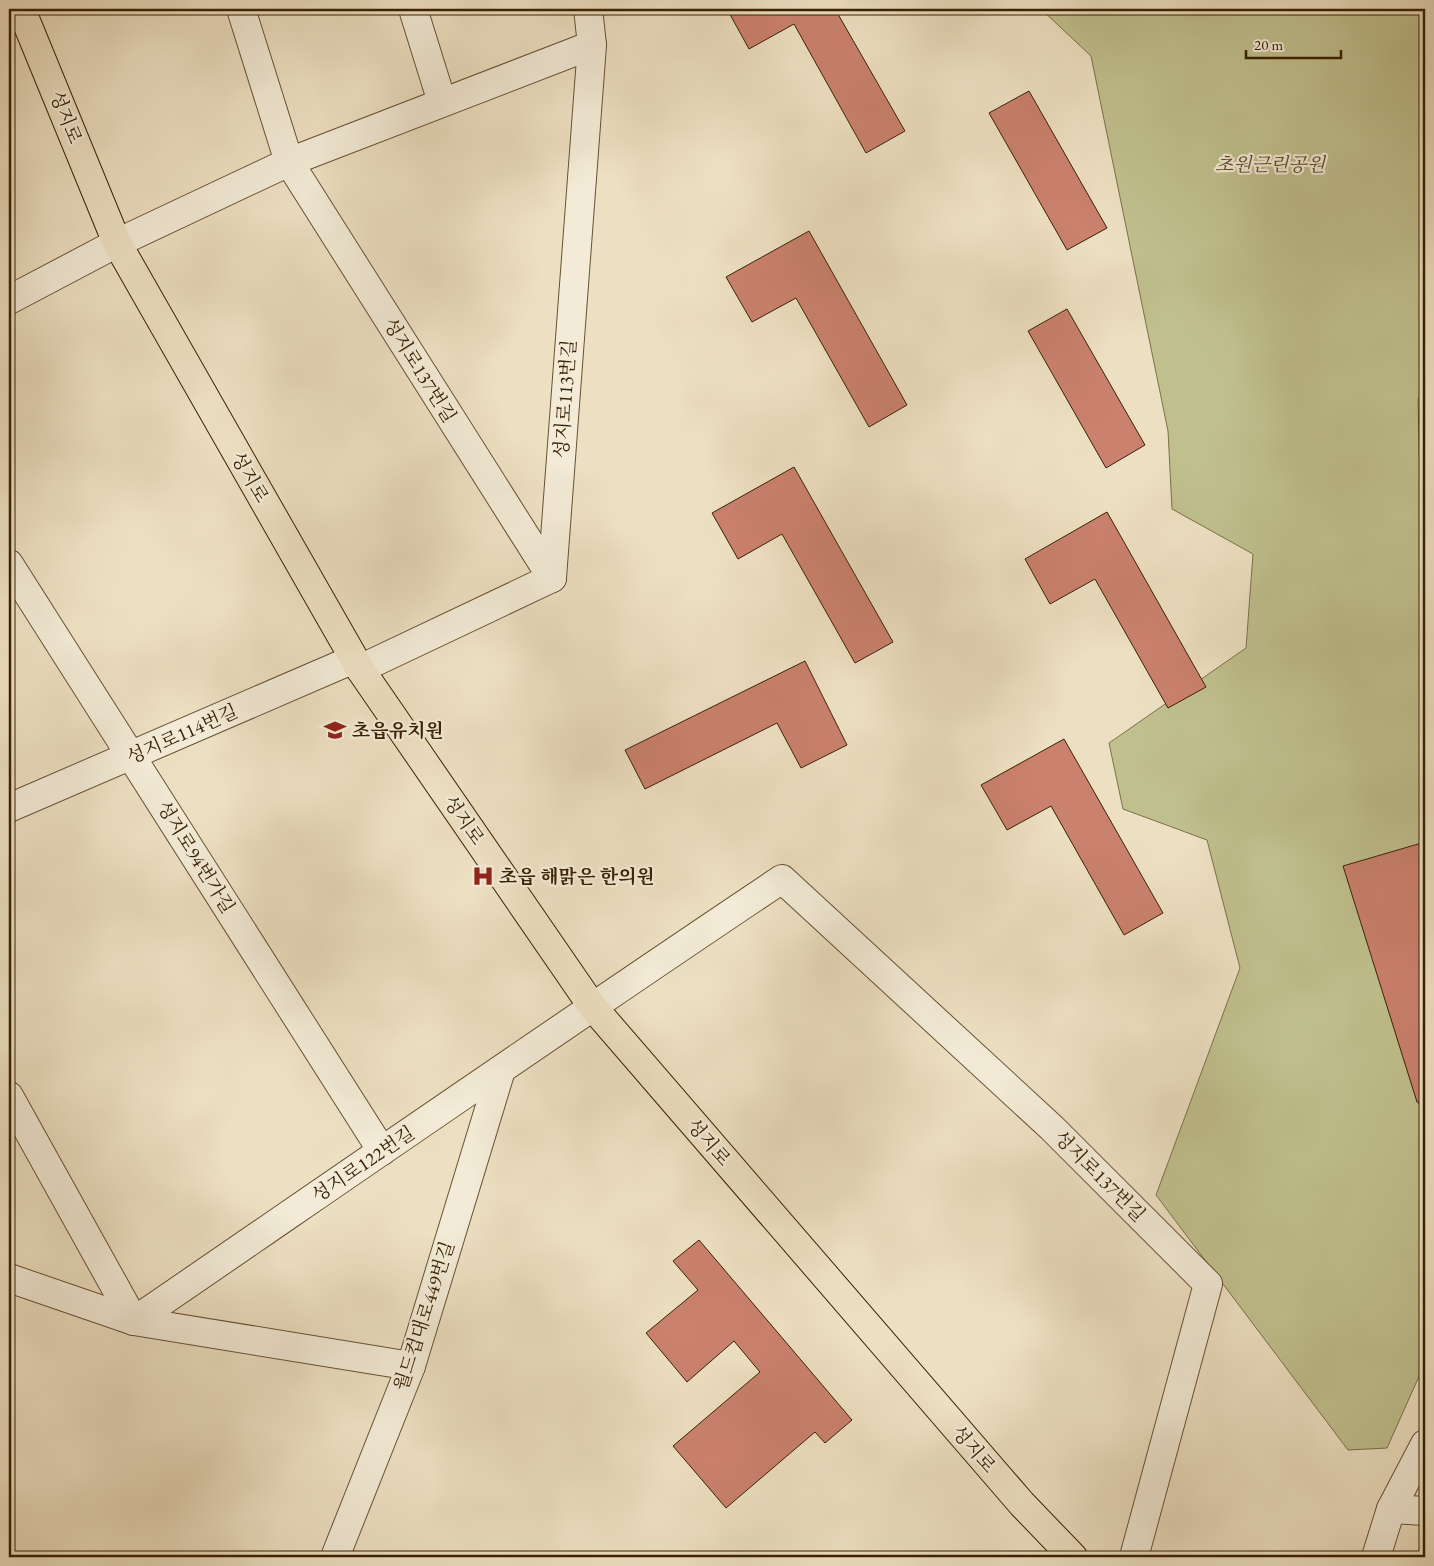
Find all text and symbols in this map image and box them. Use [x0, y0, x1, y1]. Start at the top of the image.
scale bar [1246, 28, 1342, 60]
text: 20 m [1254, 35, 1283, 54]
street label: 성지로 [44, 87, 88, 147]
park label: 초원근린공원 [1215, 152, 1327, 177]
street label: 성지로137번길 [378, 313, 462, 427]
street label: 성지로113번길 [548, 339, 582, 459]
street label: 성지로 [225, 447, 275, 507]
street label: 성지로114번길 [122, 698, 242, 770]
school or university icon: 초읍유치원 [322, 717, 348, 743]
place label: 초읍유치원 [352, 718, 444, 743]
street label: 성지로 [438, 790, 490, 850]
street label: 성지로94번가길 [151, 796, 241, 918]
hospital icon: 초읍 해맑은 한의원 [470, 863, 496, 889]
place label: 초읍 해맑은 한의원 [499, 864, 655, 889]
street label: 성지로 [682, 1113, 736, 1171]
street label: 성지로122번길 [307, 1120, 419, 1208]
street label: 성지로137번길 [1049, 1125, 1151, 1227]
street label: 월드컵대로449번길 [388, 1238, 460, 1394]
street label: 성지로 [947, 1420, 1001, 1478]

